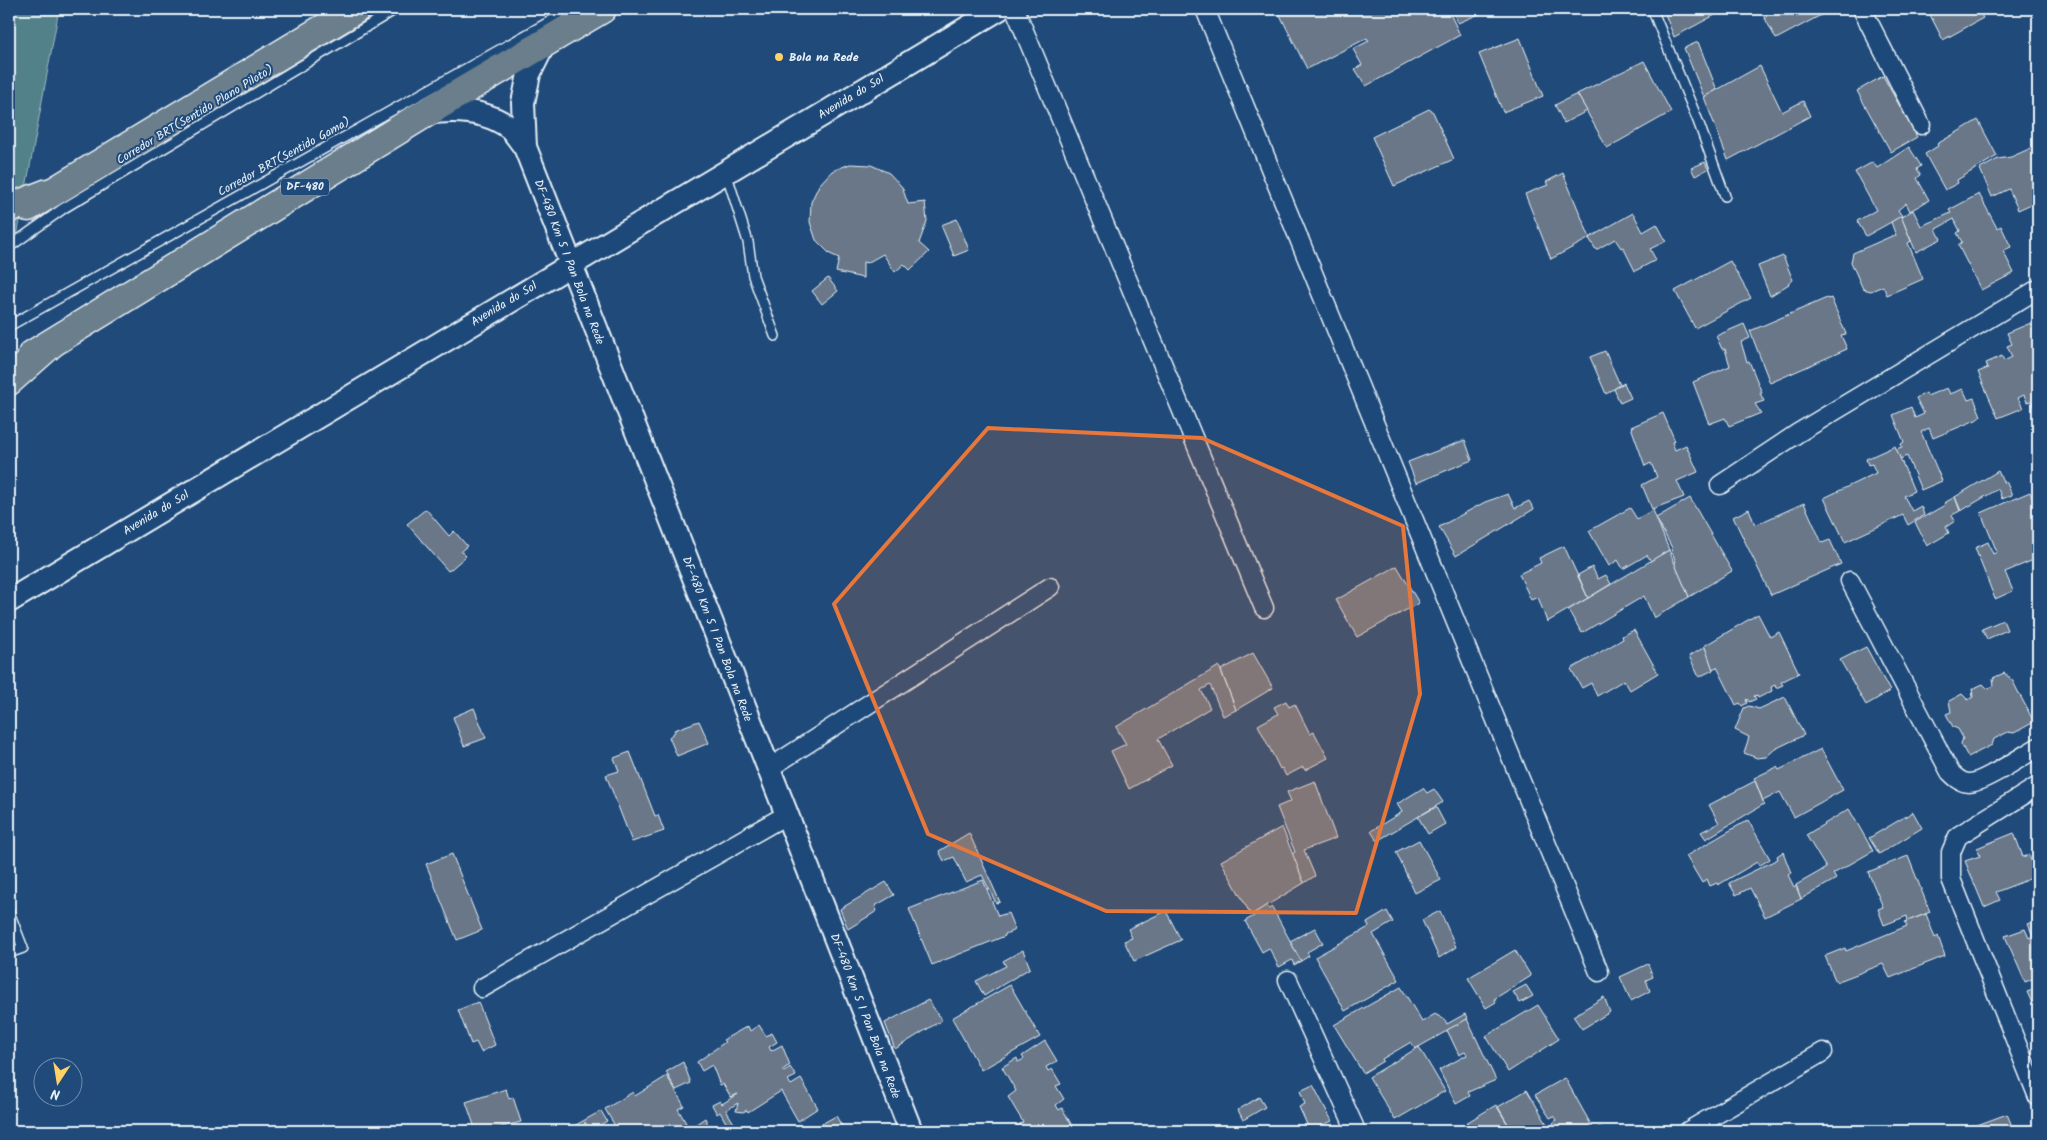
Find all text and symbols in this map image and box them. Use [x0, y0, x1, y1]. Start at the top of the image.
place label: Bola na Rede [789, 48, 859, 67]
marker: Bola na Rede [773, 51, 785, 63]
street label: Corredor BRT(Sentido Plano Piloto) [113, 60, 277, 170]
street label: Avenida do Sol [814, 70, 888, 124]
street label: Corredor BRT(Sentido Gama) [214, 113, 354, 201]
street label: DF-480 Km 5 1 Pan Bola na Rede [529, 176, 610, 348]
road number: DF-480 [281, 178, 329, 196]
street label: Avenida do Sol [467, 277, 541, 331]
street label: Avenida do Sol [119, 486, 193, 540]
street label: DF-480 Km 5 1 Pan Bola na Rede [677, 553, 758, 725]
street label: DF-480 Km 5 1 Pan Bola na Rede [825, 930, 906, 1102]
north arrow [32, 1058, 82, 1108]
text: N [49, 1082, 62, 1105]

